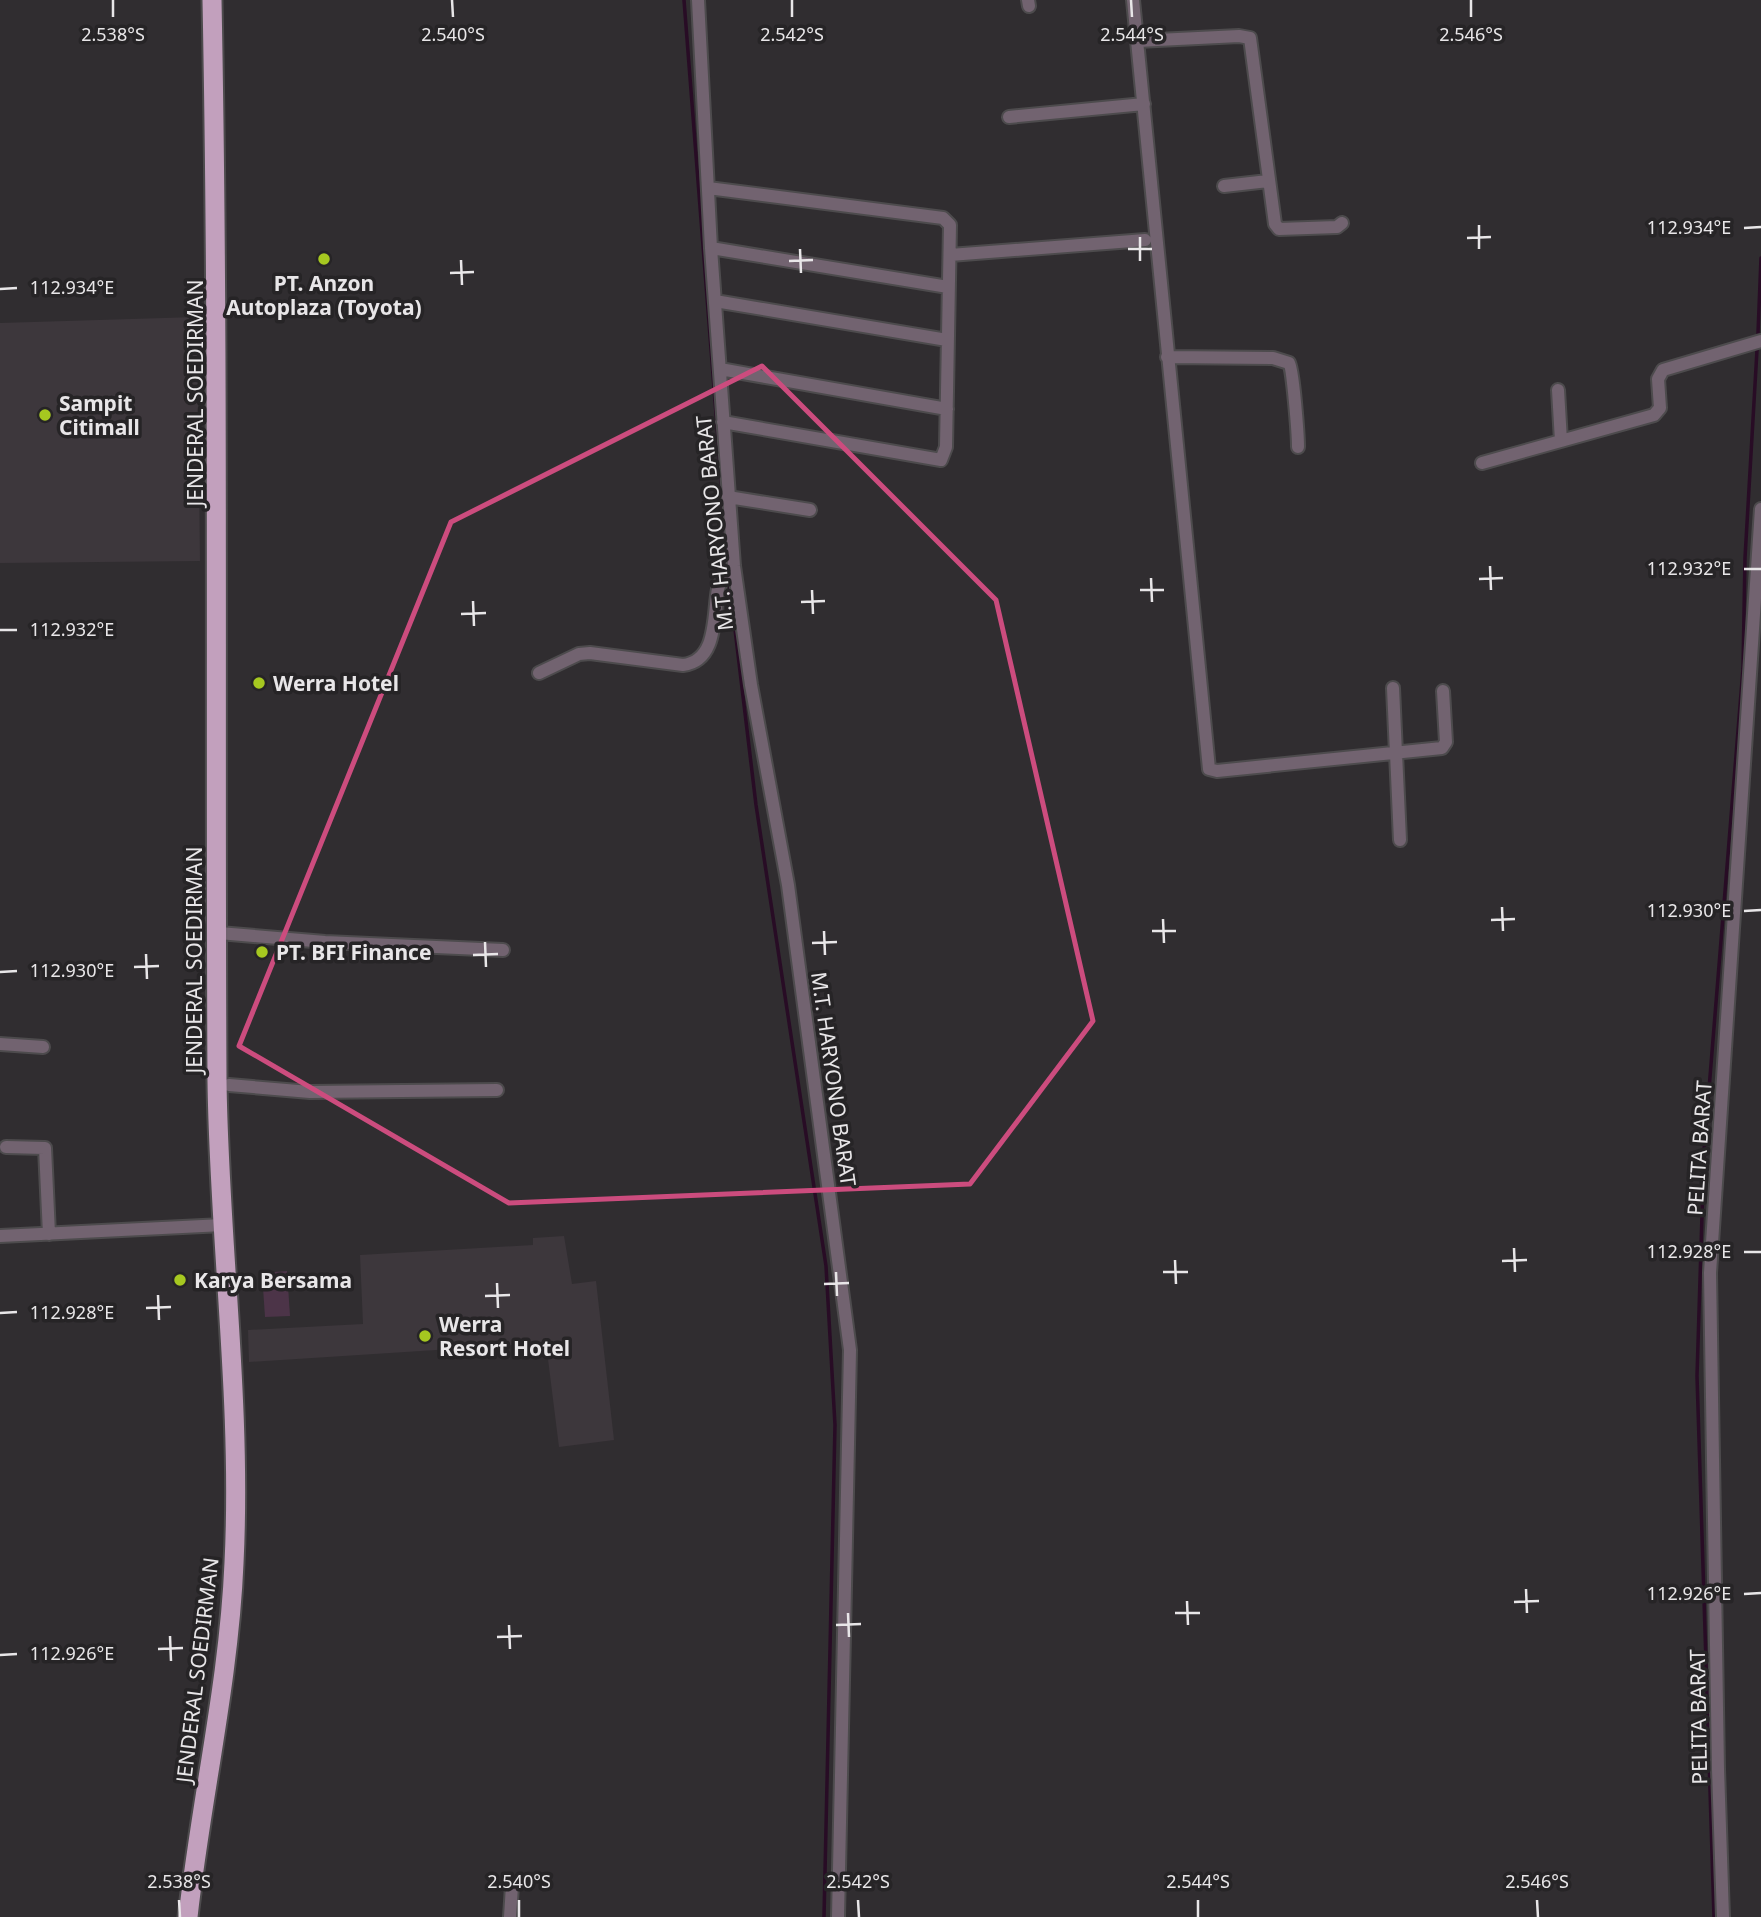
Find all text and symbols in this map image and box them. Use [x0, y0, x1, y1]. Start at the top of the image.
text: 2.538°S [81, 22, 145, 46]
text: 2.540°S [421, 22, 485, 46]
text: 2.542°S [760, 22, 824, 46]
text: 2.544°S [1100, 22, 1164, 46]
text: 2.546°S [1439, 22, 1503, 46]
text: 112.934°E [1647, 215, 1731, 239]
marker: PT. Anzon Autoplaza (Toyota) [316, 251, 332, 267]
place label: PT. Anzon Autoplaza (Toyota) [226, 269, 422, 321]
text: 112.934°E [30, 275, 114, 299]
street label: JENDERAL SOEDIRMAN [181, 280, 209, 508]
place label: Sampit Citimall [59, 389, 140, 441]
marker: Sampit Citimall [37, 407, 53, 423]
street label: M.T. HARYONO BARAT [689, 414, 739, 632]
text: 112.932°E [1647, 556, 1731, 580]
text: 112.932°E [30, 617, 114, 641]
place label: Werra Hotel [273, 669, 399, 697]
marker: Werra Hotel [251, 675, 267, 691]
street label: JENDERAL SOEDIRMAN [180, 847, 208, 1075]
text: 112.930°E [1647, 898, 1731, 922]
place label: PT. BFI Finance [276, 938, 431, 966]
marker: PT. BFI Finance [254, 944, 270, 960]
text: 112.930°E [30, 958, 114, 982]
street label: M.T. HARYONO BARAT [805, 970, 863, 1188]
street label: PELITA BARAT [1680, 1079, 1718, 1216]
text: 112.928°E [1647, 1239, 1731, 1263]
place label: Karya Bersama [194, 1266, 352, 1294]
marker: Karya Bersama [172, 1272, 188, 1288]
text: 112.928°E [30, 1300, 114, 1324]
place label: Werra Resort Hotel [439, 1310, 570, 1362]
marker: Werra Resort Hotel [417, 1328, 433, 1344]
street label: JENDERAL SOEDIRMAN [169, 1556, 225, 1786]
text: 112.926°E [1647, 1581, 1731, 1605]
text: 112.926°E [30, 1641, 114, 1665]
street label: PELITA BARAT [1683, 1649, 1713, 1785]
text: 2.538°S [147, 1869, 211, 1893]
text: 2.540°S [487, 1869, 551, 1893]
text: 2.542°S [826, 1869, 890, 1893]
text: 2.544°S [1166, 1869, 1230, 1893]
text: 2.546°S [1505, 1869, 1569, 1893]

